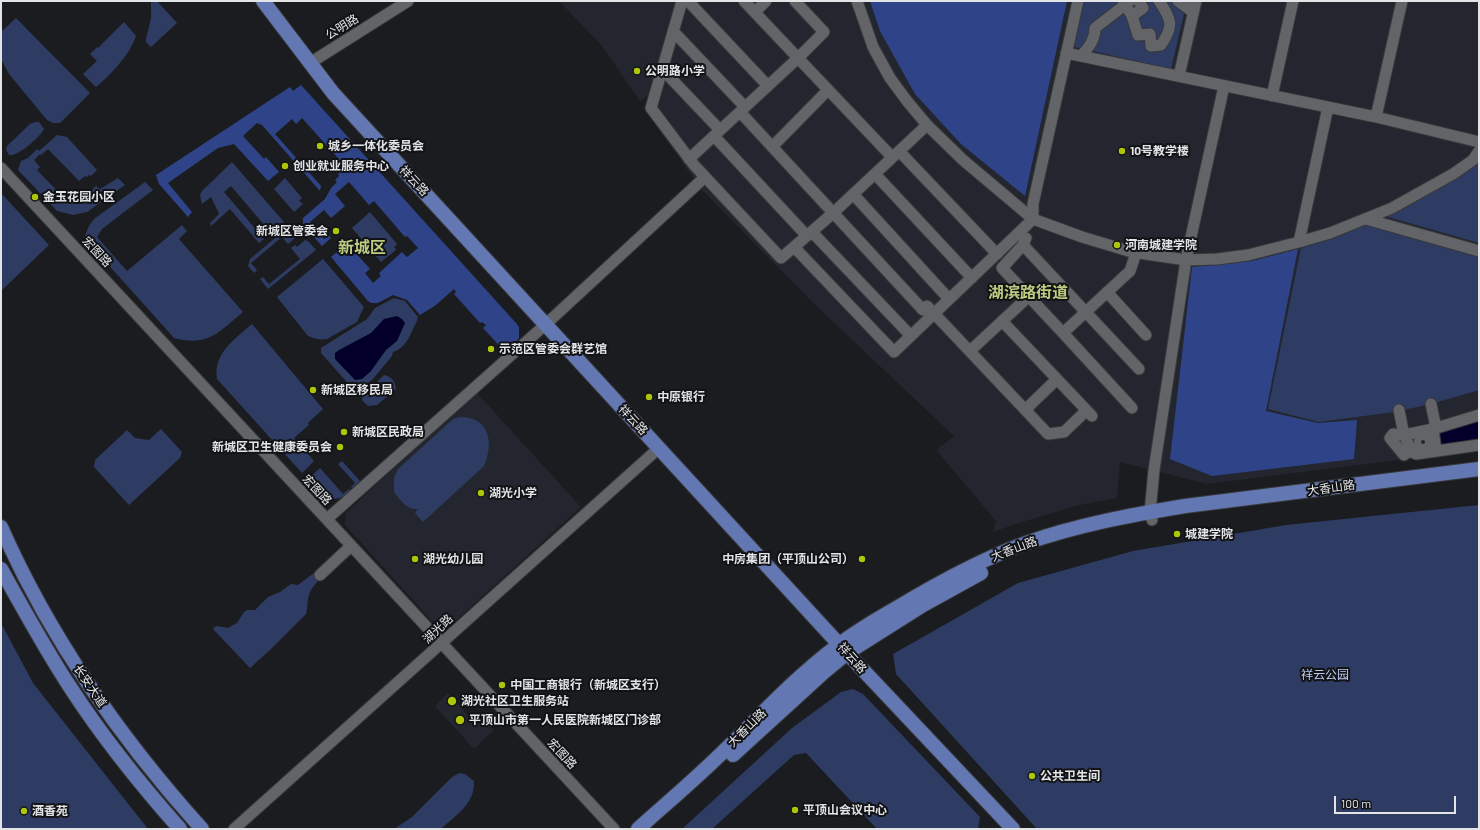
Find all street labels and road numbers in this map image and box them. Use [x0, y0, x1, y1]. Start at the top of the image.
street label: 公明路 [323, 11, 361, 43]
street label: 祥云路 [396, 163, 432, 199]
street label: 宏图路 [79, 234, 115, 270]
street label: 祥云路 [615, 402, 651, 438]
street label: 宏图路 [299, 472, 335, 508]
street label: 大香山路 [1306, 478, 1356, 498]
street label: 大香山路 [989, 534, 1039, 564]
street label: 湖光路 [420, 611, 456, 647]
street label: 祥云路 [835, 640, 869, 676]
street label: 长安大道 [71, 662, 109, 710]
street label: 大香山路 [725, 706, 769, 750]
street label: 宏图路 [544, 736, 580, 772]

